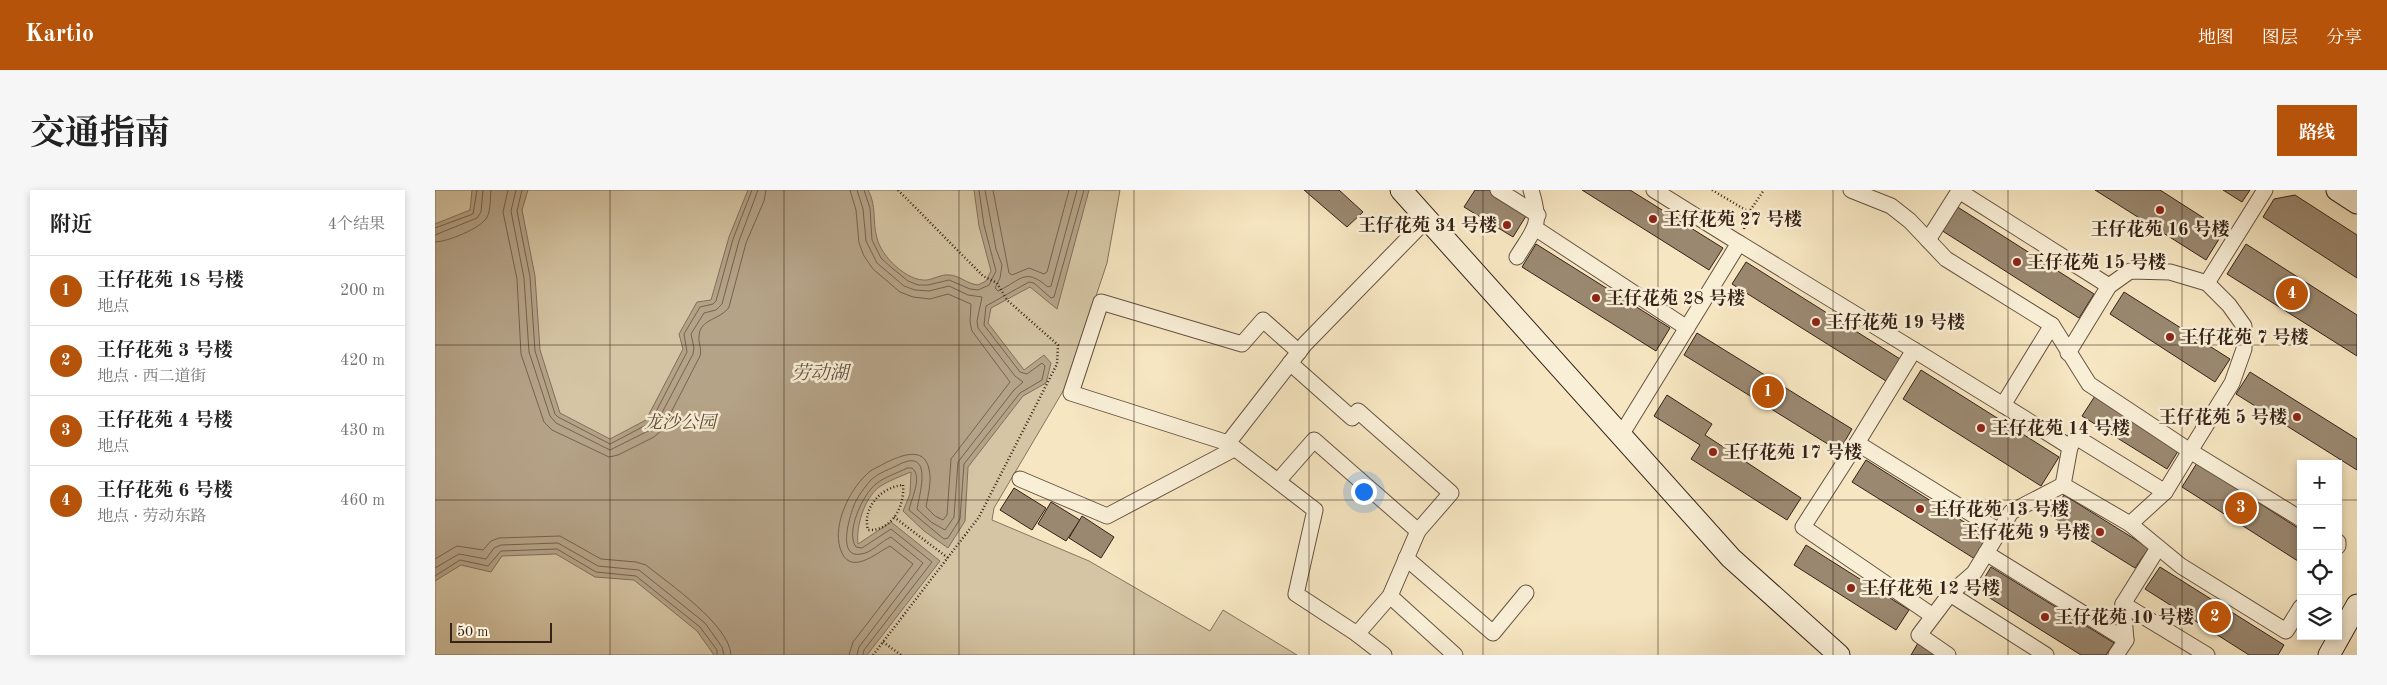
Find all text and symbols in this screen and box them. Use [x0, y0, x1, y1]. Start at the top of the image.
text: Kartio [25, 23, 94, 47]
text: 地图 [2198, 29, 2234, 47]
text: 图层 [2262, 29, 2298, 47]
text: 分享 [2326, 29, 2362, 47]
button: 路线 [2277, 105, 2357, 156]
text: 交通指南 [30, 117, 170, 152]
marker: 王仔花苑 16 号楼 [2154, 204, 2166, 216]
place label: 王仔花苑 27 号楼 [1663, 209, 1802, 229]
marker: 王仔花苑 27 号楼 [1647, 213, 1659, 225]
text: 附近 [50, 215, 92, 236]
place label: 王仔花苑 34 号楼 [1358, 215, 1497, 235]
text: 4个结果 [328, 217, 385, 233]
marker: 王仔花苑 34 号楼 [1501, 219, 1513, 231]
place label: 王仔花苑 16 号楼 [2091, 219, 2229, 239]
place label: 王仔花苑 15 号楼 [2027, 252, 2166, 272]
marker: 王仔花苑 15 号楼 [2011, 256, 2023, 268]
text: 王仔花苑 18 号楼 [97, 272, 244, 291]
pin: 4 [2276, 275, 2308, 313]
text: 1 [61, 283, 71, 299]
text: 200 m [340, 283, 385, 299]
place label: 王仔花苑 28 号楼 [1606, 288, 1745, 308]
marker: 王仔花苑 28 号楼 [1590, 292, 1602, 304]
text: 地点 [97, 299, 129, 315]
place label: 王仔花苑 19 号楼 [1826, 312, 1965, 332]
marker: 王仔花苑 19 号楼 [1810, 316, 1822, 328]
place label: 王仔花苑 7 号楼 [2180, 327, 2309, 347]
marker: 王仔花苑 7 号楼 [2164, 331, 2176, 343]
text: 王仔花苑 3 号楼 [97, 342, 233, 361]
text: 2 [61, 353, 71, 369]
text: 420 m [340, 353, 385, 369]
water label: 劳动湖 [791, 363, 851, 384]
text: 地点 · 西二道街 [97, 369, 206, 385]
pin: 1 [1752, 373, 1784, 411]
place label: 王仔花苑 5 号楼 [2158, 407, 2287, 427]
marker: 王仔花苑 5 号楼 [2291, 411, 2303, 423]
text: 王仔花苑 4 号楼 [97, 412, 233, 431]
park label: 龙沙公园 [644, 412, 719, 432]
place label: 王仔花苑 14 号楼 [1991, 418, 2130, 438]
marker: 王仔花苑 14 号楼 [1975, 422, 1987, 434]
text: 3 [61, 423, 71, 439]
text: 430 m [340, 423, 385, 439]
text: 地点 [97, 439, 129, 455]
place label: 王仔花苑 17 号楼 [1723, 442, 1862, 462]
marker: 王仔花苑 17 号楼 [1707, 446, 1719, 458]
map controls [2297, 460, 2342, 640]
button: + [2297, 460, 2342, 505]
your location [1351, 479, 1377, 505]
text: 王仔花苑 6 号楼 [97, 482, 233, 501]
pin: 3 [2225, 489, 2257, 527]
text: 4 [61, 493, 71, 509]
text: 460 m [340, 493, 385, 509]
place label: 王仔花苑 13 号楼 [1930, 499, 2069, 519]
marker: 王仔花苑 13 号楼 [1914, 503, 1926, 515]
button: − [2297, 505, 2342, 550]
text: 地点 · 劳动东路 [97, 509, 206, 525]
place label: 王仔花苑 9 号楼 [1961, 522, 2090, 542]
marker: 王仔花苑 9 号楼 [2094, 526, 2106, 538]
button: locate [2297, 550, 2342, 595]
place label: 王仔花苑 12 号楼 [1861, 578, 2000, 598]
marker: 王仔花苑 12 号楼 [1845, 582, 1857, 594]
button: layers [2297, 595, 2342, 640]
pin: 2 [2199, 598, 2231, 636]
place label: 王仔花苑 10 号楼 [2055, 607, 2194, 627]
marker: 王仔花苑 10 号楼 [2039, 611, 2051, 623]
scale bar [450, 620, 553, 643]
text: 50 m [457, 625, 488, 639]

